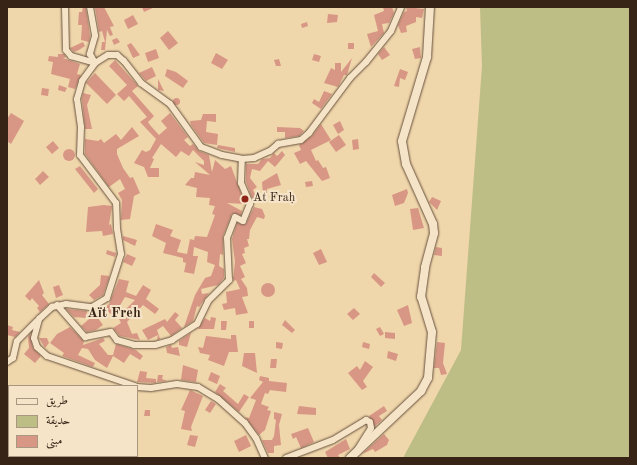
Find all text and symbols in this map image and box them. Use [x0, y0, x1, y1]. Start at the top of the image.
place label: At Fraḥ [253, 192, 295, 206]
marker: At Fraḥ [240, 194, 250, 204]
district label: Aït Freh [87, 305, 141, 321]
legend [8, 385, 138, 457]
text: طريق [46, 395, 68, 407]
text: حديقة [46, 415, 70, 427]
text: مبنى [46, 435, 62, 447]

